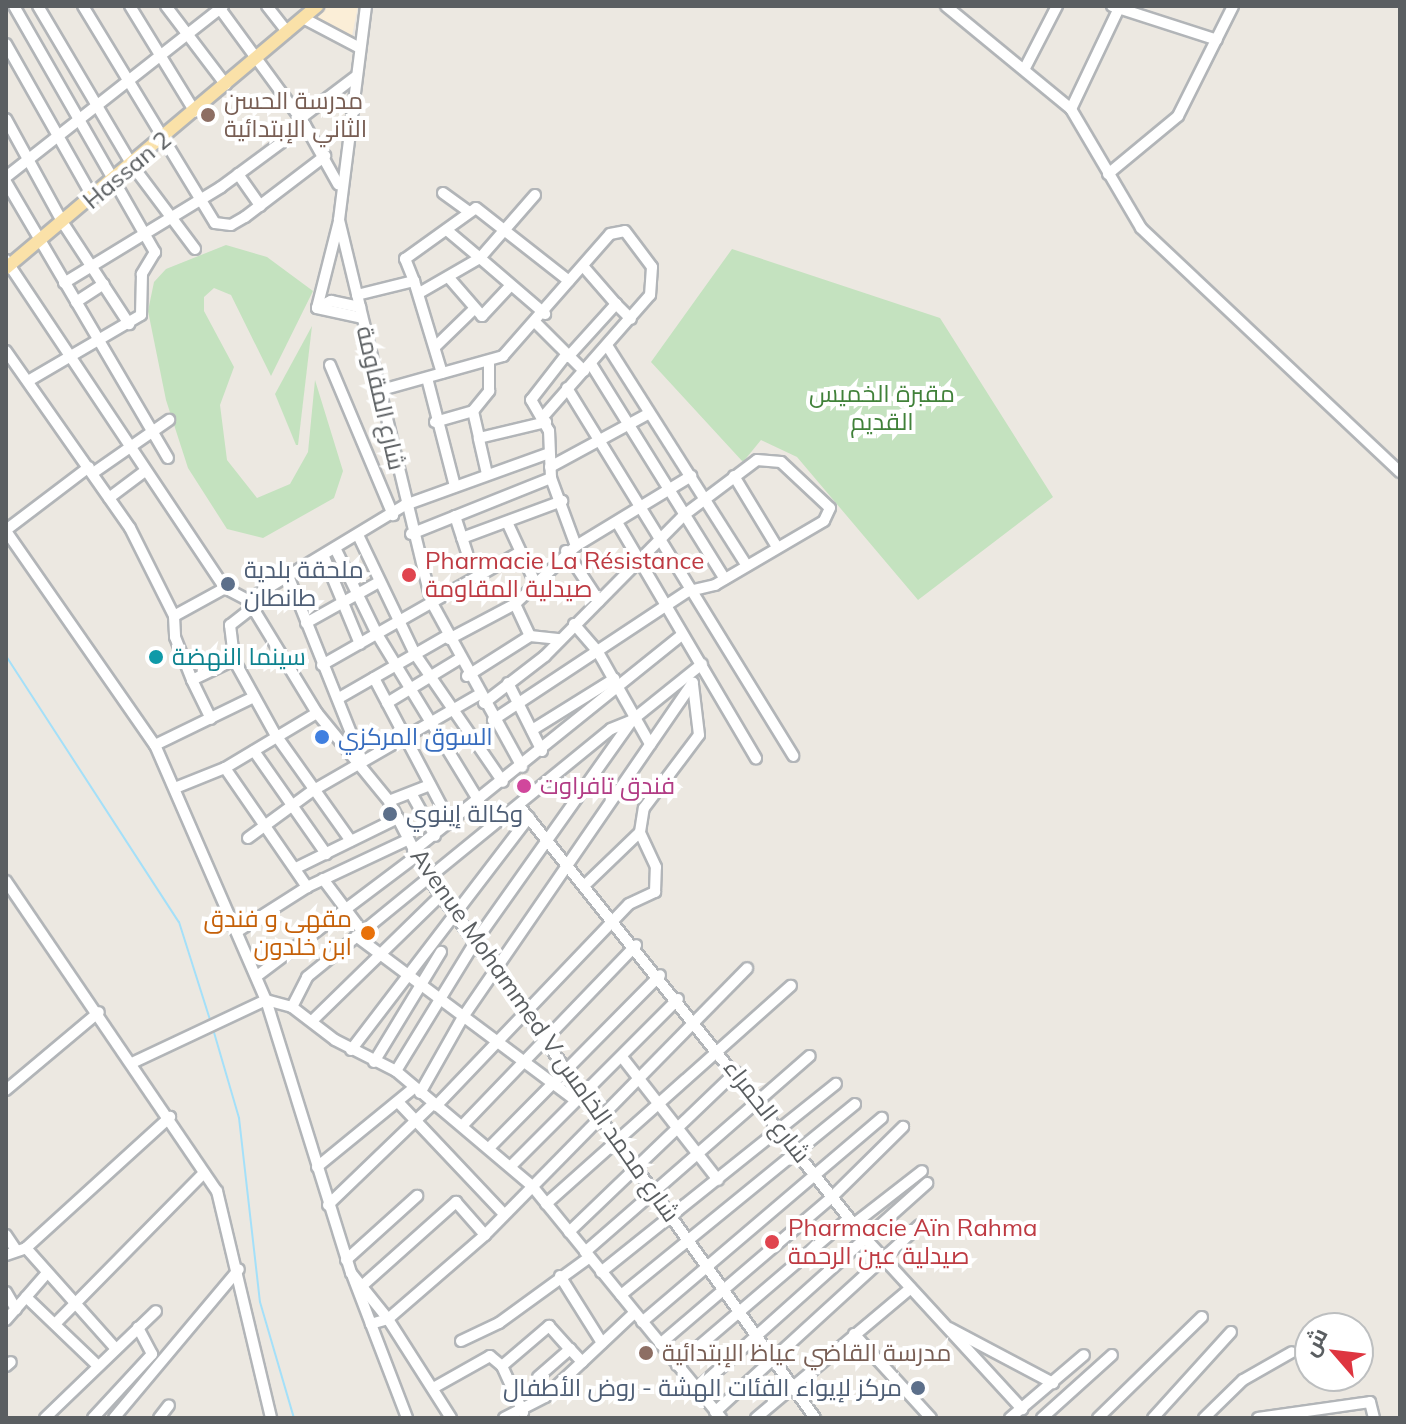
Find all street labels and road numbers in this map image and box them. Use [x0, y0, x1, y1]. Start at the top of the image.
street label: Hassan 2 [77, 125, 177, 215]
street label: شارع المقاومة [350, 323, 412, 473]
street label: Avenue Mohammed V شارع محمد الخامس [404, 843, 686, 1227]
street label: شارع الحمراء [718, 1054, 816, 1168]

